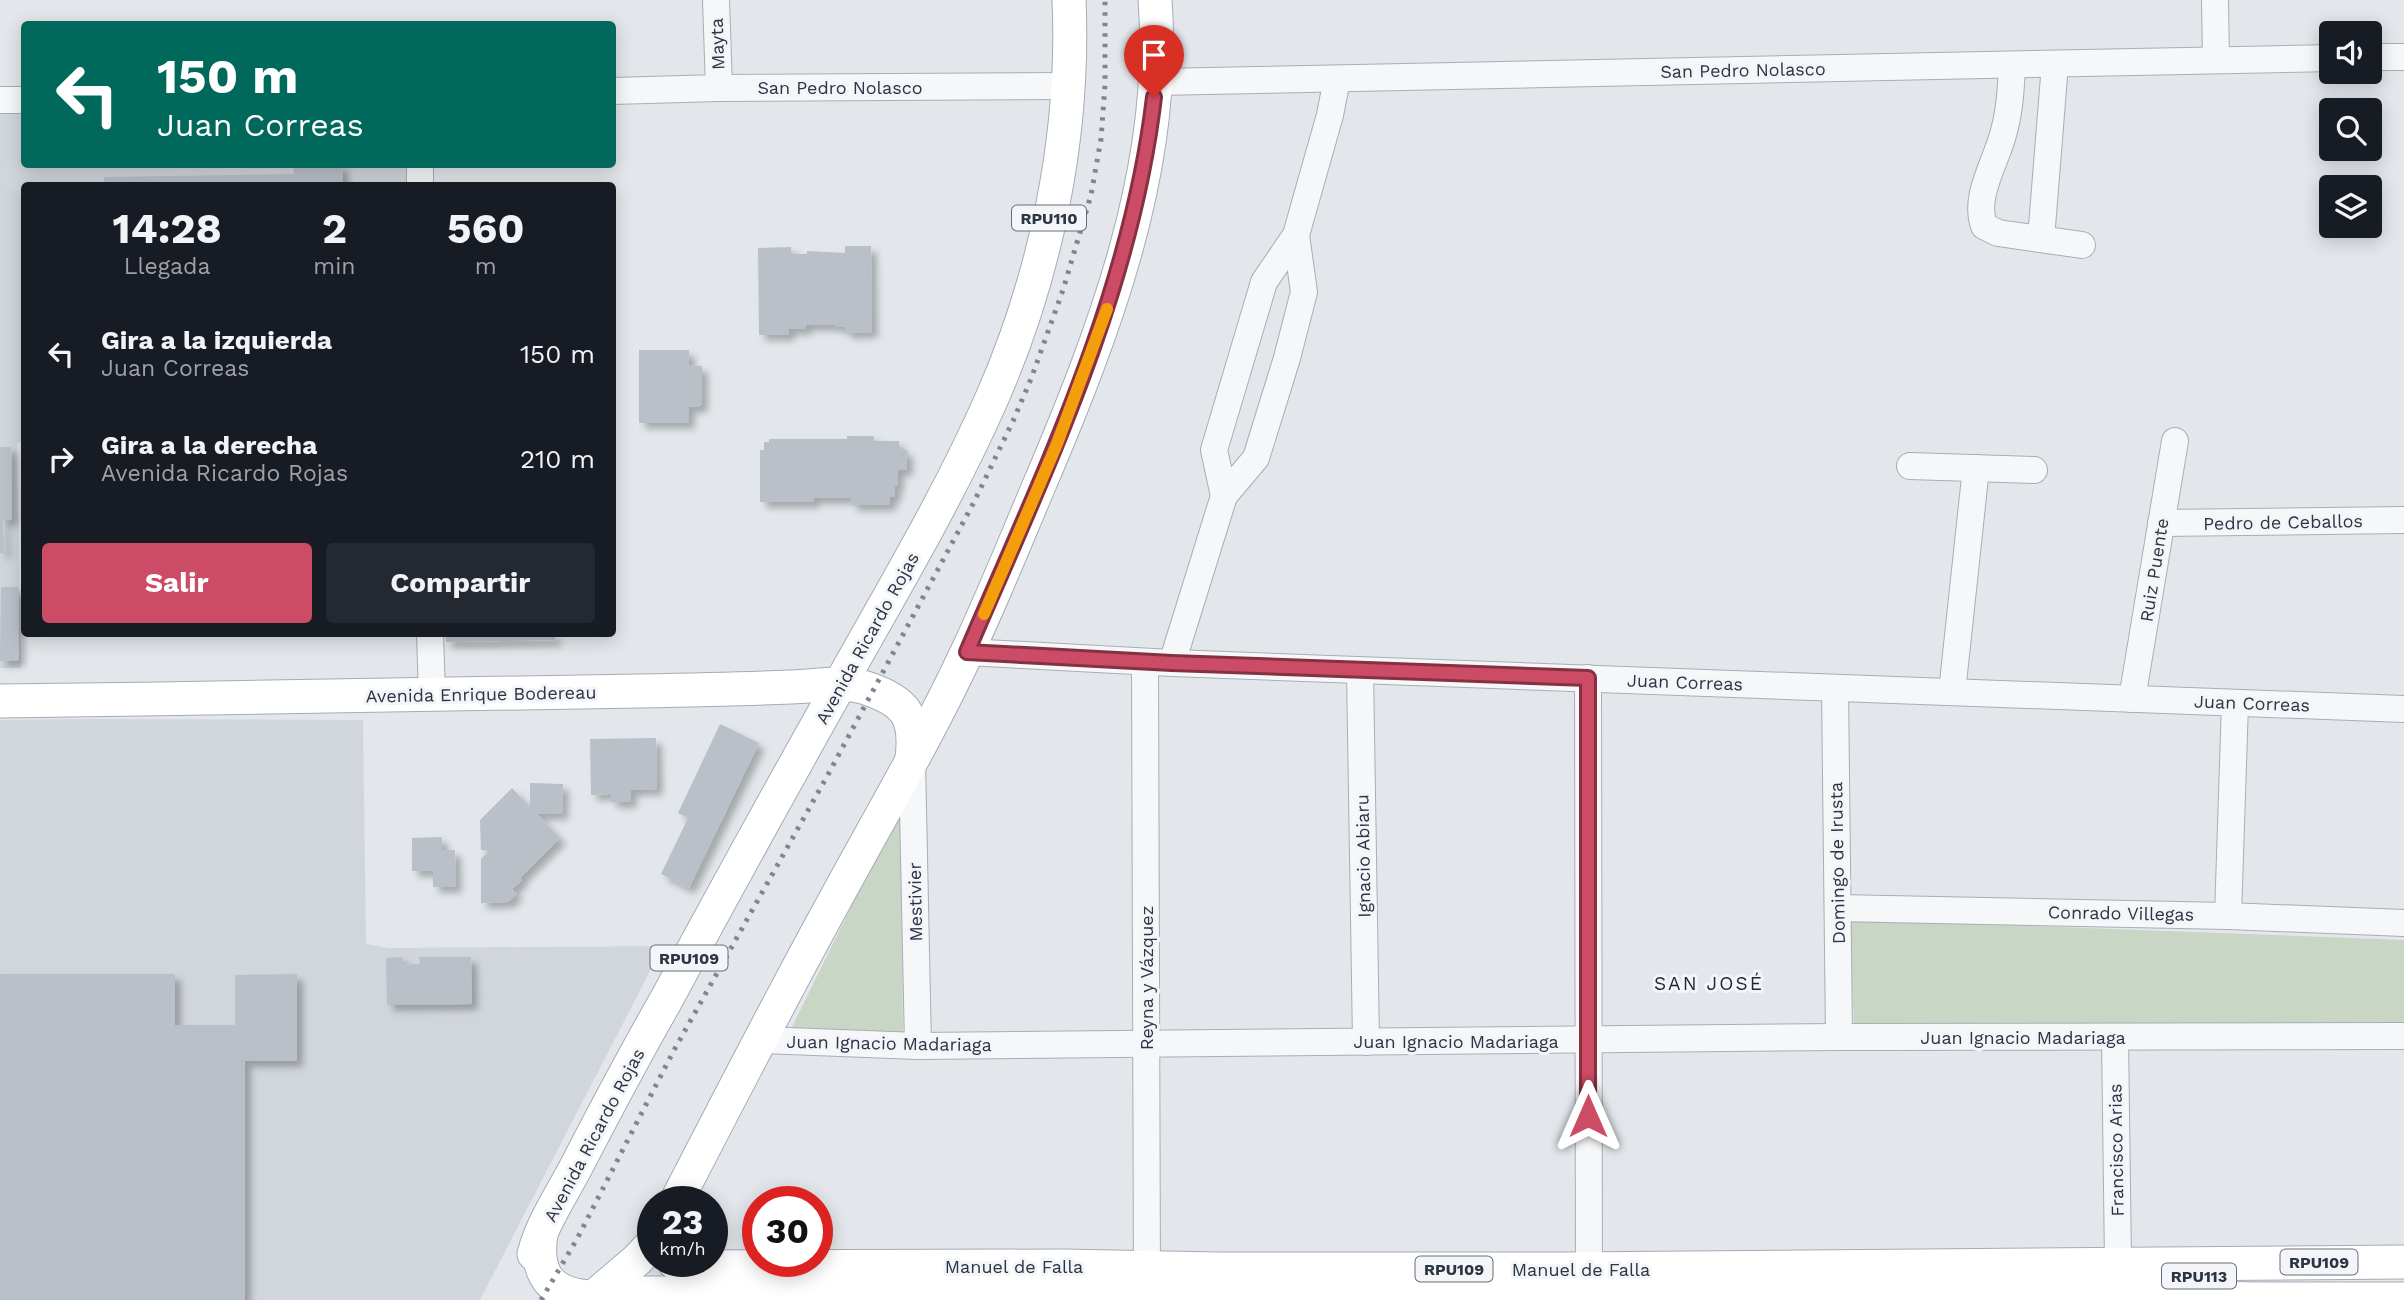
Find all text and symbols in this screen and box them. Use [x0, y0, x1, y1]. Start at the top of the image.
street label: Mayta [706, 18, 728, 70]
map controls [2319, 21, 2382, 238]
button: sound [2319, 21, 2382, 84]
pin [1124, 25, 1184, 97]
icon: arrive [1135, 36, 1173, 74]
text: 150 m [157, 47, 298, 105]
icon: left [42, 49, 133, 140]
street label: San Pedro Nolasco [1660, 58, 1826, 82]
street label: San Pedro Nolasco [757, 77, 923, 98]
button: search [2319, 98, 2382, 161]
text: Juan Correas [157, 106, 364, 144]
button: layers [2319, 175, 2382, 238]
text: 14:28 [113, 204, 222, 253]
text: 2 [322, 204, 347, 253]
text: 560 [447, 204, 524, 253]
road number: RPU110 [1012, 206, 1086, 230]
text: Llegada [124, 253, 211, 280]
text: min [313, 253, 356, 280]
text: m [475, 253, 497, 280]
text: Gira a la izquierda [101, 325, 332, 355]
icon: left [42, 335, 80, 373]
text: 150 m [520, 339, 595, 369]
text: Juan Correas [101, 355, 250, 382]
text: Gira a la derecha [101, 430, 317, 460]
icon: right [42, 440, 80, 478]
text: 210 m [520, 444, 595, 474]
text: Avenida Ricardo Rojas [101, 460, 348, 487]
street label: Pedro de Ceballos [2203, 510, 2363, 534]
street label: Ruiz Puente [2135, 517, 2173, 623]
button: Salir [42, 543, 312, 623]
button: Compartir [326, 543, 595, 623]
street label: Avenida Ricardo Rojas [811, 548, 923, 728]
street label: Juan Correas [1627, 669, 1743, 695]
street label: Avenida Enrique Bodereau [365, 681, 597, 707]
street label: Juan Correas [2194, 690, 2310, 716]
street label: Domingo de Irusta [1825, 782, 1849, 944]
street label: Ignacio Abiaru [1351, 794, 1375, 918]
street label: Mestivier [904, 862, 926, 942]
street label: Conrado Villegas [2048, 901, 2194, 925]
street label: Reyna y Vázquez [1136, 906, 1157, 1050]
road number: RPU109 [650, 946, 728, 970]
district label: SAN JOSÉ [1654, 972, 1764, 995]
street label: Juan Ignacio Madariaga [1920, 1027, 2126, 1048]
street label: Juan Ignacio Madariaga [786, 1031, 992, 1055]
street label: Juan Ignacio Madariaga [1353, 1031, 1559, 1052]
street label: Avenida Ricardo Rojas [539, 1045, 649, 1225]
position arrow [1551, 1079, 1625, 1153]
street label: Francisco Arias [2104, 1083, 2128, 1217]
speed limit sign: 30 [742, 1186, 833, 1277]
text: 23 [662, 1201, 703, 1243]
text: km/h [659, 1238, 706, 1259]
road number: RPU109 [2280, 1250, 2358, 1274]
street label: Manuel de Falla [945, 1256, 1083, 1277]
road number: RPU109 [1416, 1256, 1492, 1282]
street label: Manuel de Falla [1512, 1259, 1650, 1280]
road number: RPU113 [2162, 1264, 2236, 1288]

